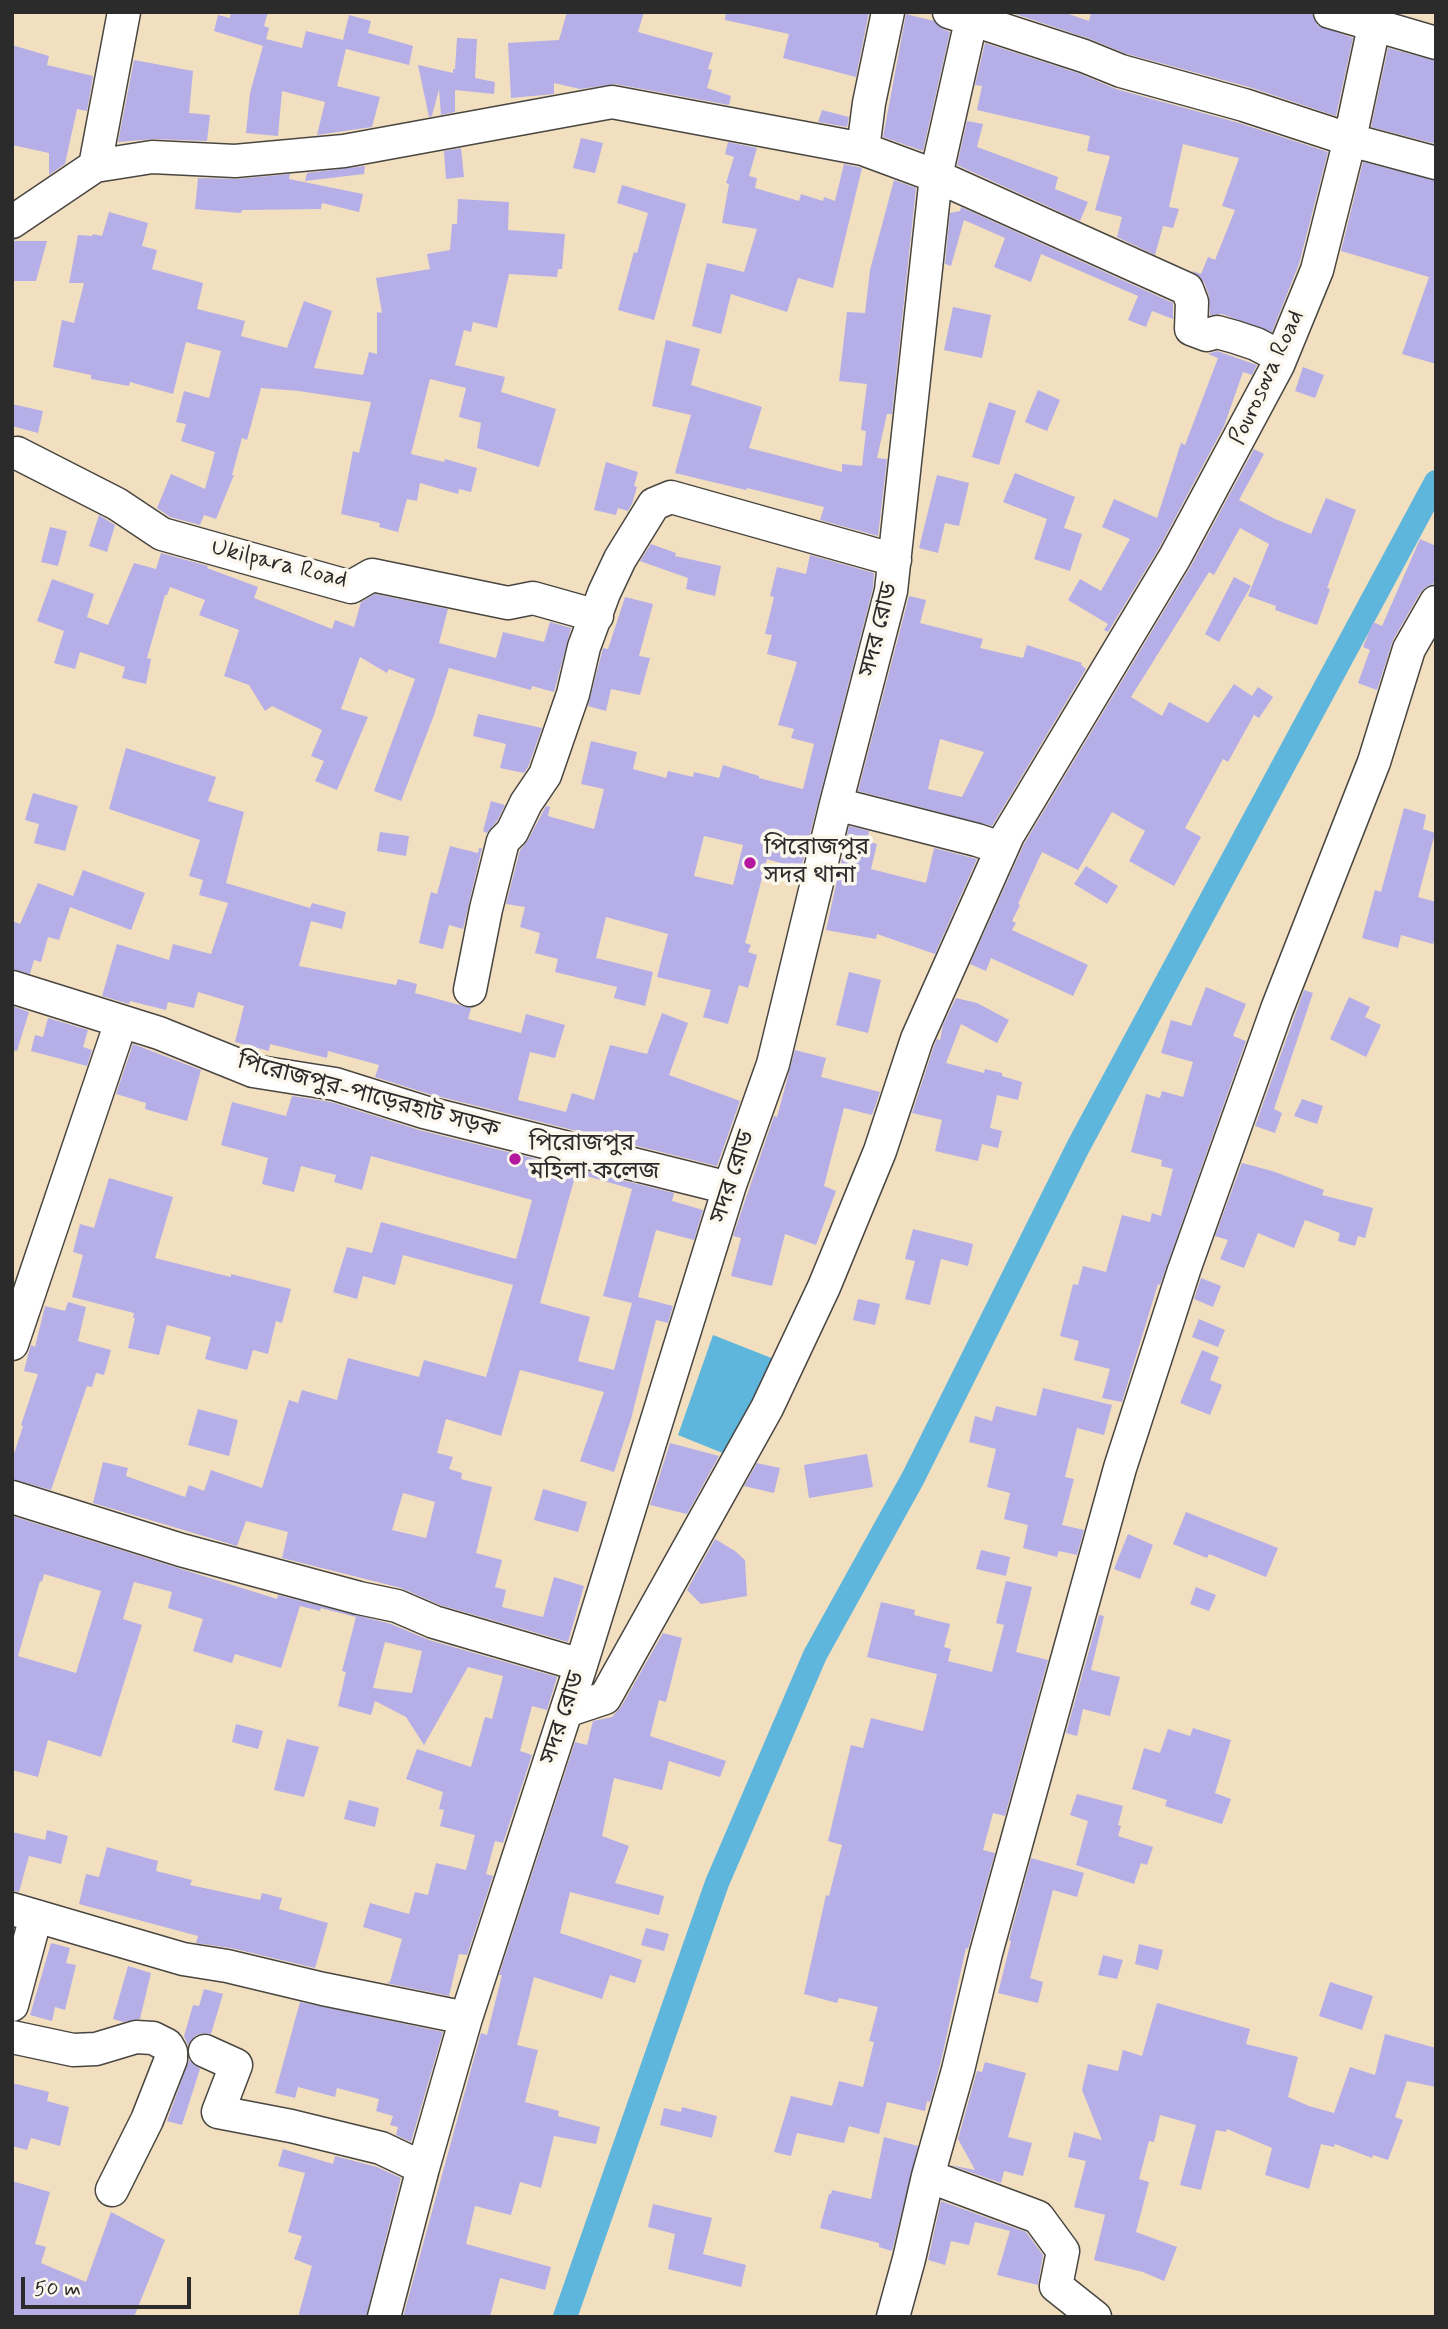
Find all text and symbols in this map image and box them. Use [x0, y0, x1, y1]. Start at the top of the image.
street label: Pourosova Road [1224, 306, 1312, 450]
street label: Ukilpara Road [208, 534, 350, 596]
street label: সদর রোড [854, 580, 906, 680]
place label: পিরোজপুর সদর থানা [764, 835, 869, 891]
marker: পিরোজপুর সদর থানা [742, 855, 758, 871]
street label: পিরোজপুর-পাড়েরহাট সড়ক [234, 1048, 502, 1146]
street label: সদর রোড [706, 1127, 762, 1227]
place label: পিরোজপুর মহিলা কলেজ [529, 1131, 660, 1187]
marker: পিরোজপুর মহিলা কলেজ [507, 1151, 523, 1167]
street label: সদর রোড [536, 1668, 592, 1768]
scale bar [24, 2262, 194, 2306]
text: 50 m [34, 2275, 81, 2303]

